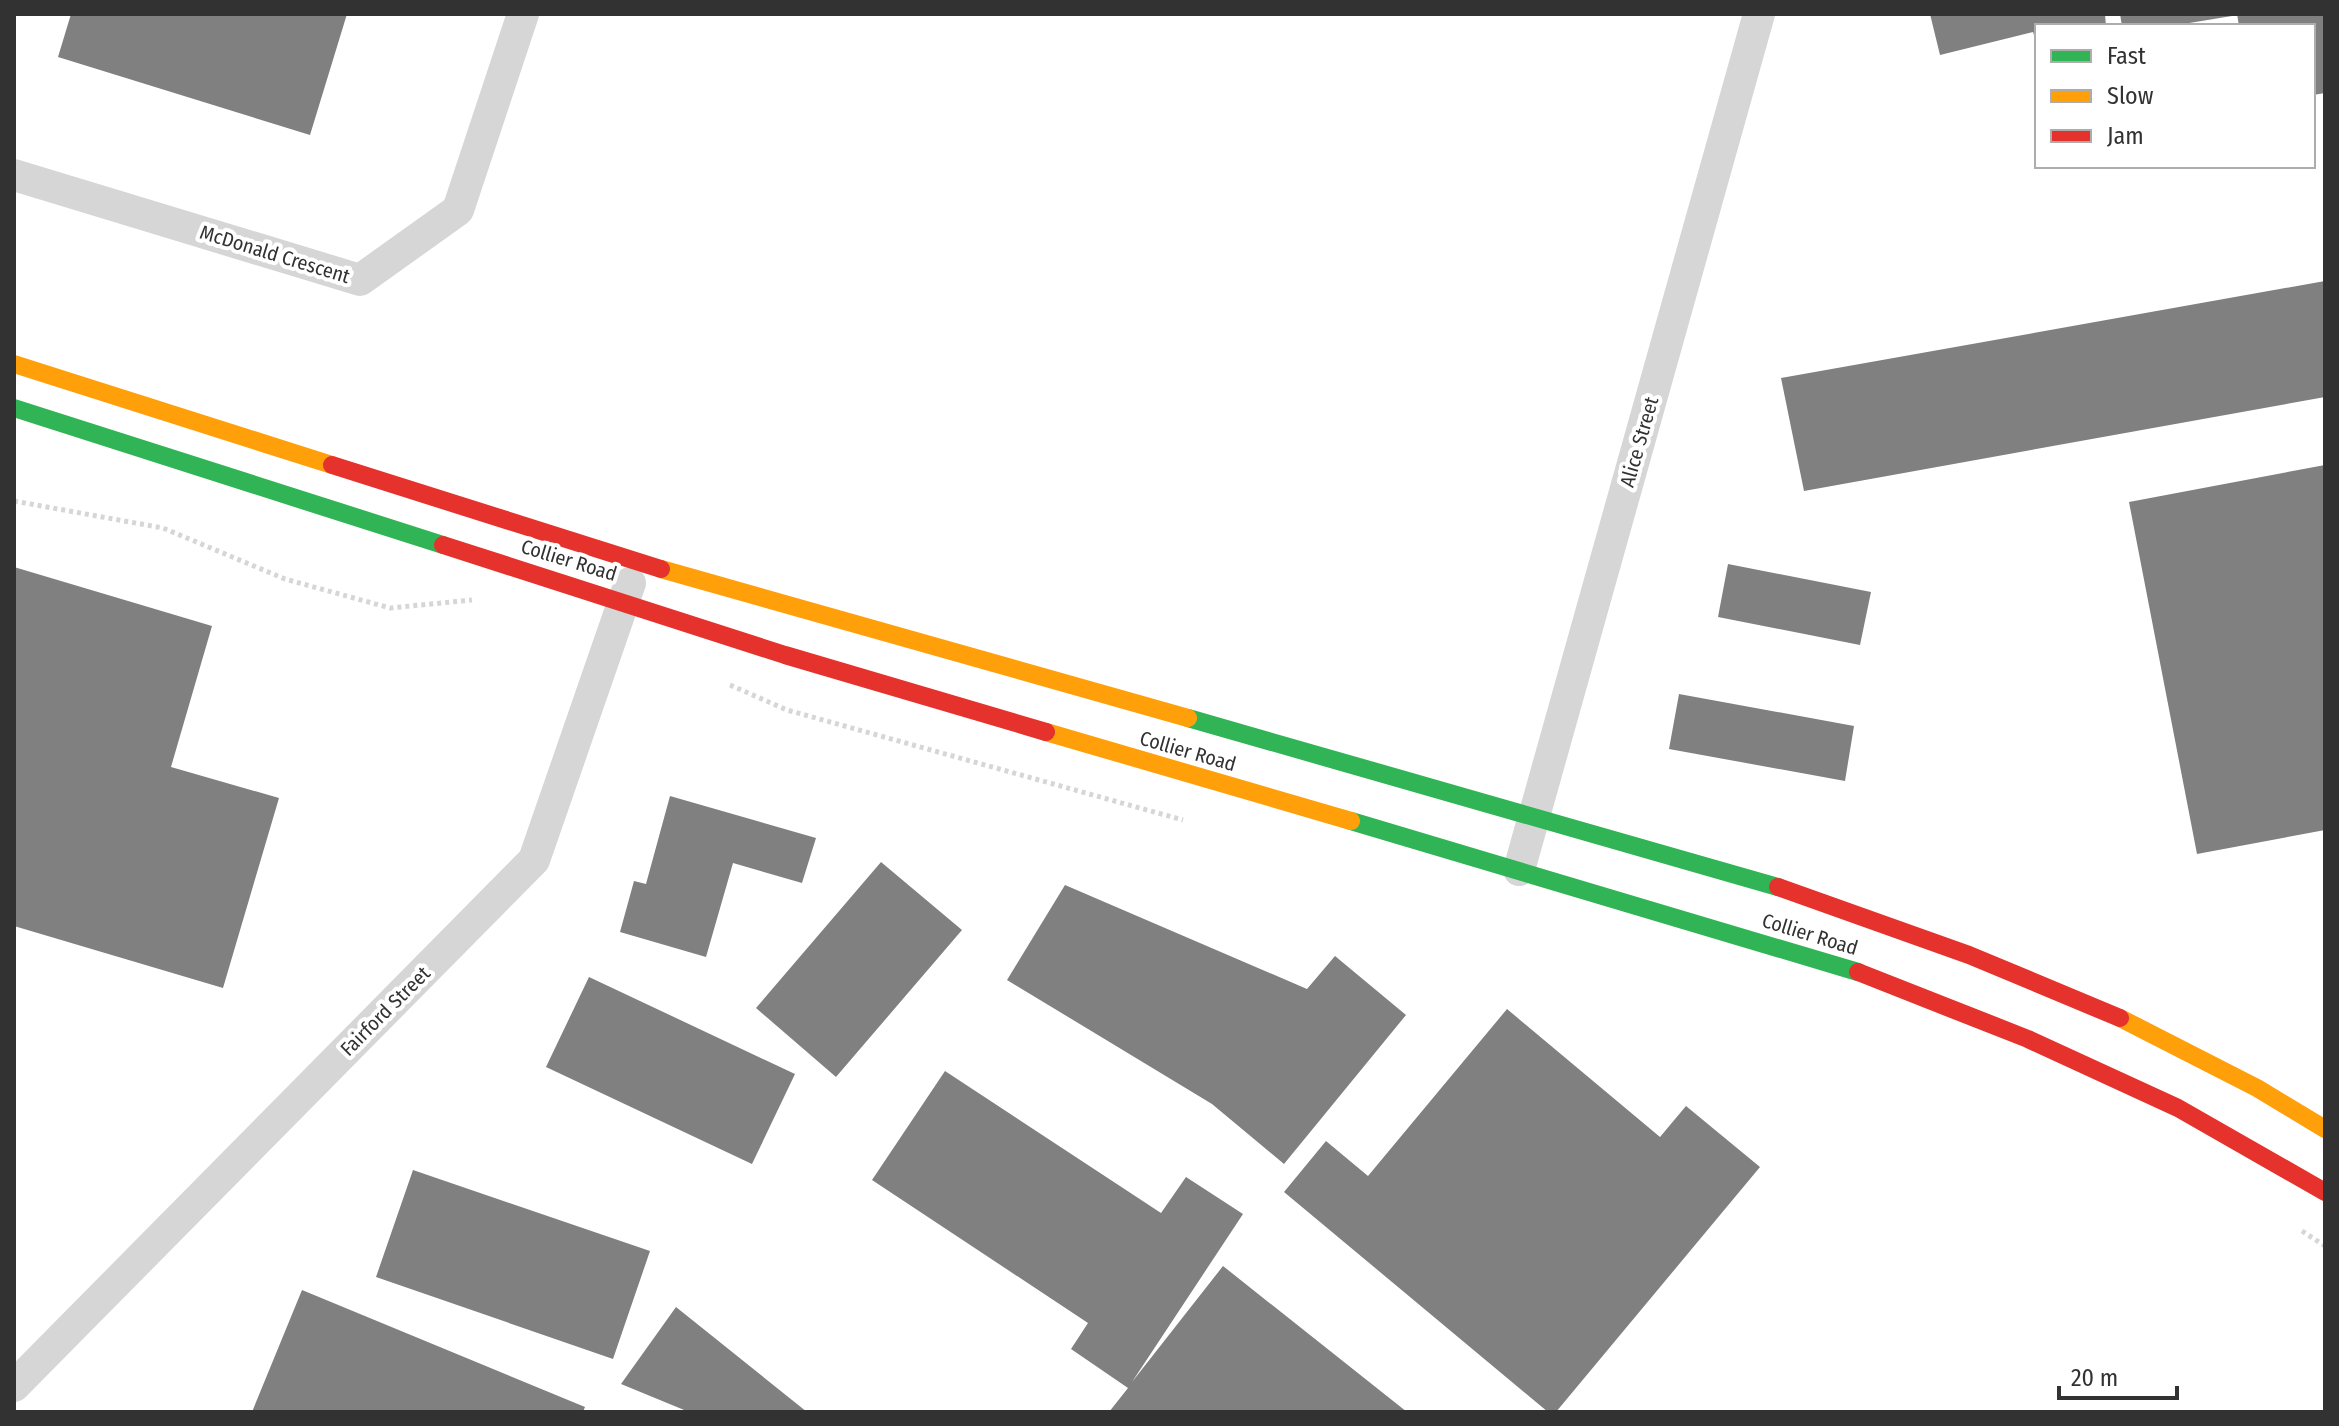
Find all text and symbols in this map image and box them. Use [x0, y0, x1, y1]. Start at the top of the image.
legend [2035, 24, 2315, 168]
text: Fast [2107, 42, 2146, 70]
text: Slow [2107, 82, 2154, 110]
text: Jam [2107, 122, 2144, 150]
street label: McDonald Crescent [197, 220, 353, 288]
street label: Alice Street [1615, 394, 1663, 490]
street label: Collier Road [518, 534, 620, 586]
street label: Collier Road [1137, 726, 1239, 776]
street label: Collier Road [1759, 908, 1861, 960]
street label: Fairford Street [335, 961, 435, 1061]
scale bar [2059, 1350, 2177, 1400]
text: 20 m [2071, 1364, 2118, 1392]

